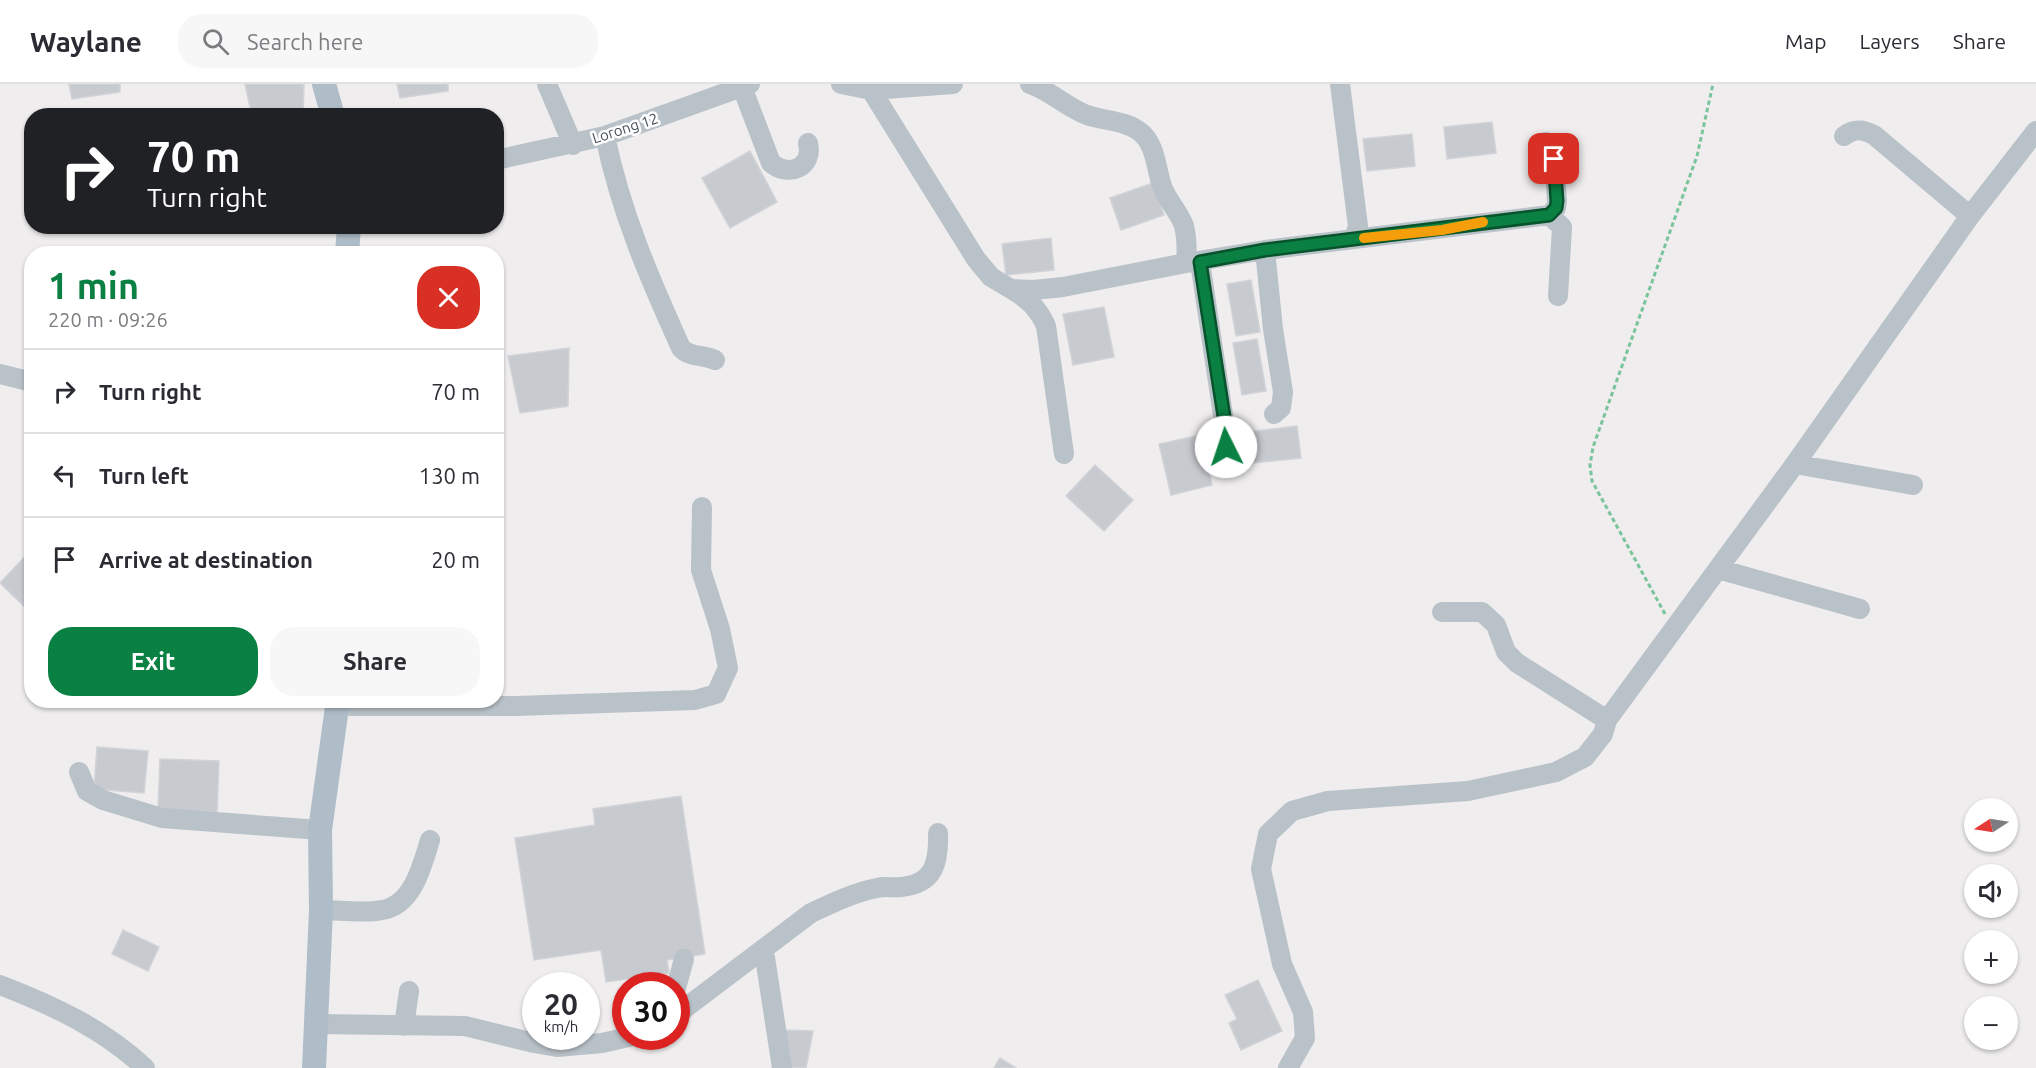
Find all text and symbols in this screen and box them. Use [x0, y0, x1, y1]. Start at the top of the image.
search box [178, 14, 598, 68]
icon: search [199, 25, 232, 58]
text: Waylane [30, 26, 142, 57]
text: Search here [247, 29, 363, 54]
text: Map [1785, 29, 1826, 53]
text: Layers [1859, 29, 1920, 53]
text: Share [1953, 29, 2006, 53]
street label: Lorong 12 [590, 109, 660, 147]
icon: right [48, 132, 126, 210]
text: 70 m [147, 133, 241, 180]
pin [1528, 133, 1579, 184]
icon: arrive [1537, 142, 1570, 175]
text: Turn right [147, 182, 267, 212]
text: 1 min [48, 265, 139, 306]
button: close [417, 266, 480, 329]
text: 220 m · 09:26 [48, 308, 168, 331]
icon: right [48, 375, 81, 408]
text: Turn right [99, 379, 201, 404]
text: 70 m [431, 379, 480, 404]
position arrow [1194, 415, 1258, 479]
icon: left [48, 459, 81, 492]
text: Turn left [99, 463, 189, 488]
text: 130 m [419, 463, 480, 488]
icon: arrive [48, 543, 81, 576]
text: Arrive at destination [99, 547, 313, 572]
text: 20 m [431, 547, 480, 572]
button: Exit [48, 627, 258, 696]
button: Share [270, 627, 480, 696]
north arrow [1964, 798, 2018, 852]
map controls [1964, 798, 2018, 1050]
button: sound [1964, 864, 2018, 918]
button: + [1964, 930, 2018, 984]
speed limit sign: 30 [612, 972, 690, 1050]
text: 20 [544, 987, 578, 1021]
button: − [1964, 996, 2018, 1050]
text: km/h [544, 1018, 578, 1035]

